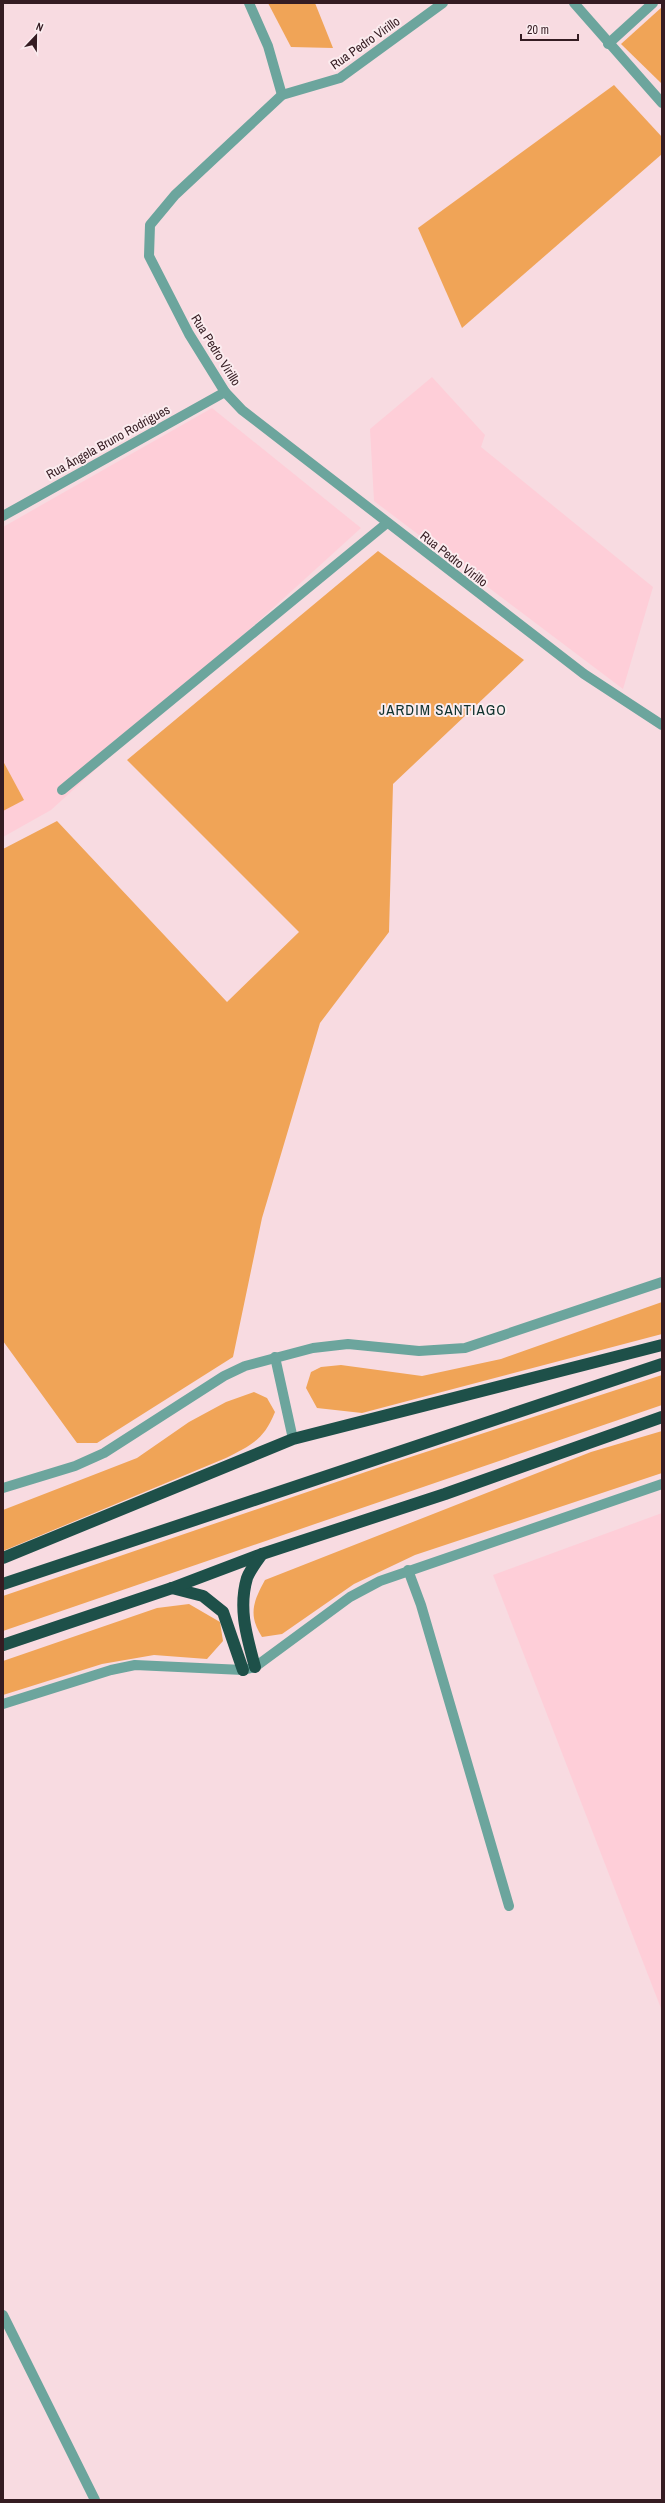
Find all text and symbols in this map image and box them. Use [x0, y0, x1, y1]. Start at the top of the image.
street label: Rua Pedro Virillo [327, 13, 403, 73]
north arrow [16, 16, 56, 56]
scale bar [521, 16, 578, 42]
text: N [34, 19, 45, 34]
text: 20 m [527, 22, 549, 38]
street label: Rua Pedro Virillo [187, 311, 245, 389]
street label: Rua Ângela Bruno Rodrigues [43, 401, 173, 483]
street label: Rua Pedro Virillo [417, 527, 491, 591]
district label: JARDIM SANTIAGO [379, 699, 507, 720]

